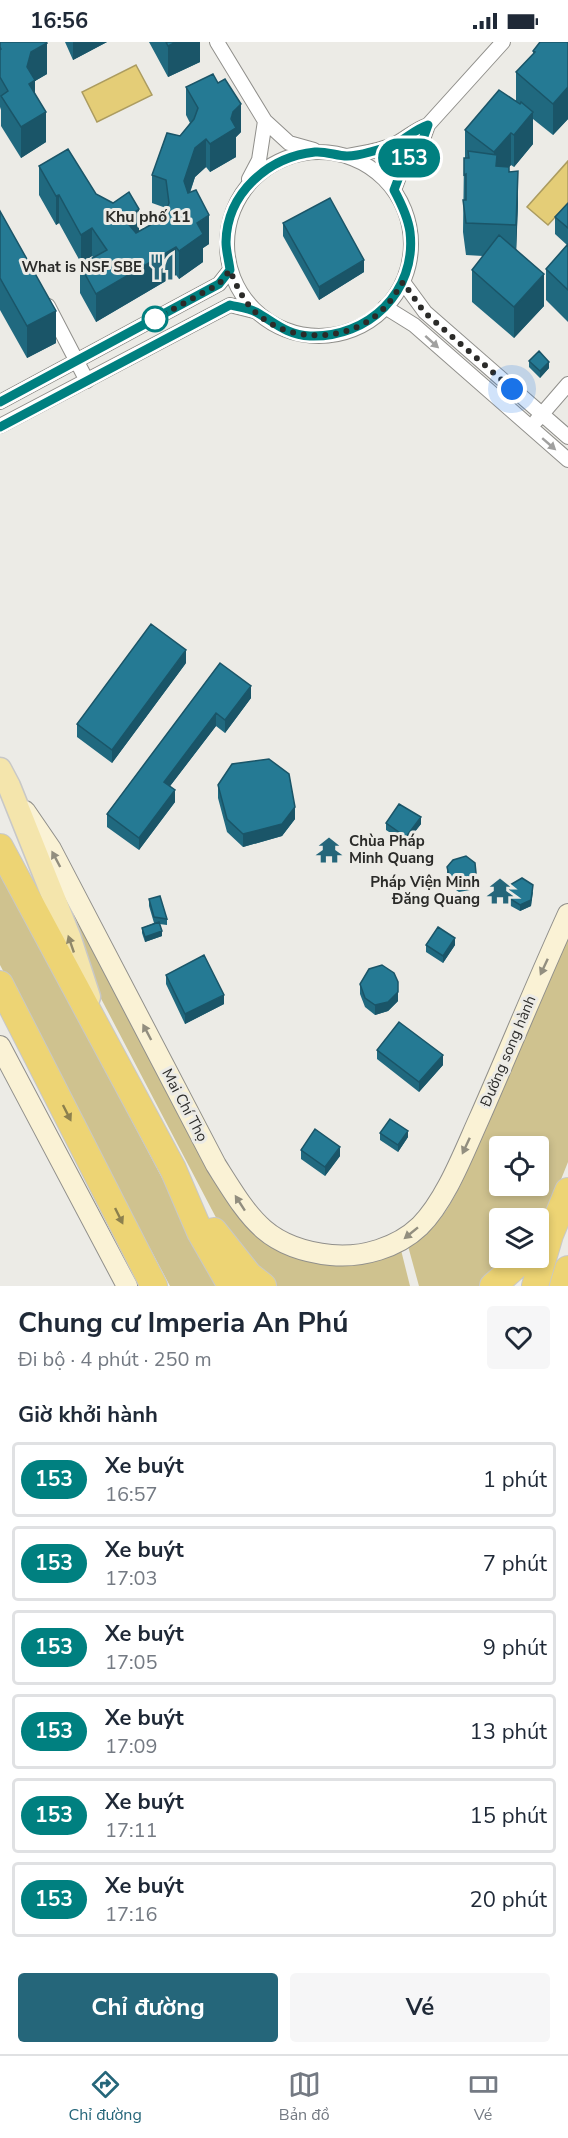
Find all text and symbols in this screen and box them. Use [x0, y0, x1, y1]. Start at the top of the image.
text: 16:56 [30, 6, 88, 36]
line badge: 153 [374, 138, 444, 178]
text: 153 [390, 144, 428, 172]
district label: Khu phố 11 [105, 206, 191, 228]
restaurant icon: What is NSF SBE [147, 252, 177, 282]
place label: What is NSF SBE [21, 257, 142, 277]
unlabelled marker [142, 306, 168, 332]
one-way arrow [425, 334, 439, 348]
your location [497, 374, 527, 404]
one-way arrow [541, 437, 556, 450]
place label: Chùa Pháp Minh Quang [349, 831, 434, 868]
temple icon: Chùa Pháp Minh Quang [314, 835, 344, 865]
one-way arrow [51, 850, 61, 867]
place label: Pháp Viện Minh Đăng Quang [370, 872, 480, 909]
temple icon: Pháp Viện Minh Đăng Quang [485, 876, 515, 906]
one-way arrow [66, 935, 76, 953]
one-way arrow [539, 959, 548, 976]
street label: Đường song hành [475, 992, 541, 1111]
one-way arrow [142, 1023, 152, 1041]
street label: Mai Chí Thọ [157, 1065, 213, 1145]
one-way arrow [62, 1104, 72, 1121]
map controls [489, 1136, 549, 1268]
button: locate [489, 1136, 549, 1196]
one-way arrow [462, 1138, 471, 1155]
one-way arrow [235, 1195, 246, 1211]
one-way arrow [114, 1208, 123, 1225]
button: layers [489, 1208, 549, 1268]
one-way arrow [404, 1226, 419, 1238]
text: Chung cư Imperia An Phú [18, 1304, 348, 1342]
button: heart [487, 1306, 550, 1369]
text: Đi bộ · 4 phút · 250 m [18, 1346, 212, 1373]
text: Giờ khởi hành [18, 1400, 158, 1430]
text: Xe buýt [105, 1451, 184, 1481]
text: 153 [35, 1465, 73, 1493]
text: 1 phút [483, 1465, 547, 1495]
text: 16:57 [105, 1481, 158, 1508]
text: Xe buýt [105, 1535, 184, 1565]
text: 153 [35, 1549, 73, 1577]
text: 7 phút [483, 1549, 547, 1579]
text: 17:03 [105, 1565, 158, 1592]
text: Xe buýt [105, 1619, 184, 1649]
text: 153 [35, 1633, 73, 1661]
text: 9 phút [483, 1633, 547, 1663]
text: 17:05 [105, 1649, 158, 1676]
text: Xe buýt [105, 1703, 184, 1733]
text: 153 [35, 1717, 73, 1745]
text: 13 phút [470, 1717, 547, 1747]
text: 17:09 [105, 1733, 158, 1760]
text: Xe buýt [105, 1787, 184, 1817]
text: 153 [35, 1801, 73, 1829]
text: 15 phút [470, 1801, 547, 1831]
text: 17:11 [105, 1817, 158, 1844]
text: Xe buýt [105, 1871, 184, 1901]
text: 153 [35, 1885, 73, 1913]
text: 20 phút [470, 1885, 547, 1915]
text: 17:16 [105, 1901, 158, 1928]
button: Chỉ đường [18, 1973, 278, 2042]
button: Vé [290, 1973, 550, 2042]
tab: Chỉ đường [68, 2068, 142, 2126]
tab: Bản đồ [279, 2068, 330, 2126]
tab: Vé [467, 2068, 500, 2126]

